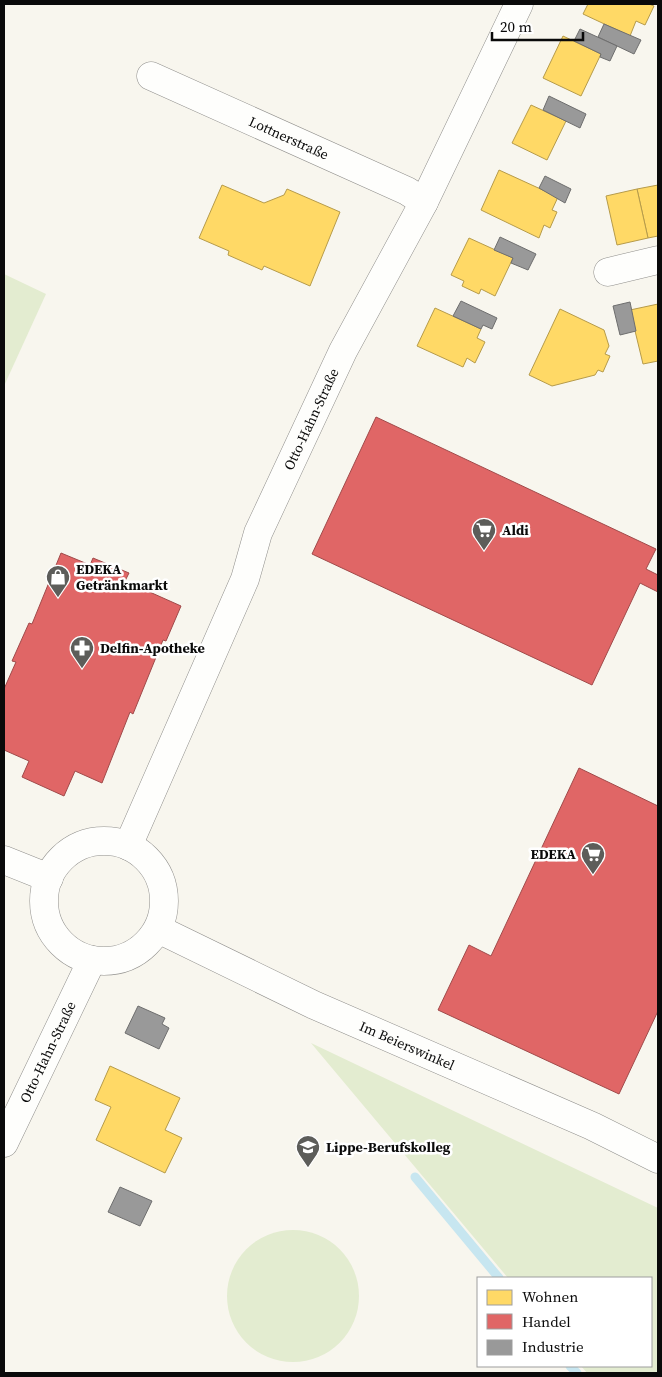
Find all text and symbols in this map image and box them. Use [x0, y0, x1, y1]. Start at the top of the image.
scale bar [492, 10, 583, 42]
text: 20 m [500, 16, 532, 37]
street label: Lottnerstraße [246, 111, 332, 165]
street label: Otto-Hahn-Straße [279, 365, 344, 473]
supermarket icon: Aldi [471, 517, 497, 551]
place label: Aldi [502, 520, 529, 540]
place label: EDEKA Getränkmarkt [76, 559, 169, 595]
shop icon: EDEKA Getränkmarkt [45, 564, 71, 598]
pharmacy icon: Delfin-Apotheke [69, 635, 95, 669]
place label: Delfin-Apotheke [100, 638, 205, 658]
supermarket icon: EDEKA [580, 841, 606, 875]
place label: EDEKA [530, 844, 577, 864]
street label: Otto-Hahn-Straße [15, 998, 81, 1106]
street label: Im Beierswinkel [356, 1016, 458, 1075]
school or university icon: Lippe-Berufskolleg [295, 1134, 321, 1168]
place label: Lippe-Berufskolleg [326, 1137, 451, 1157]
legend [477, 1277, 652, 1367]
text: Wohnen [522, 1286, 578, 1307]
text: Handel [522, 1311, 571, 1332]
text: Industrie [522, 1336, 584, 1357]

